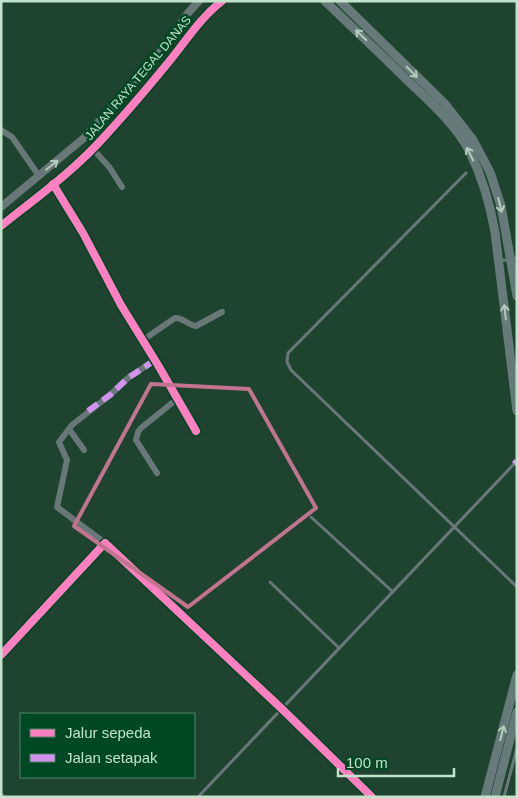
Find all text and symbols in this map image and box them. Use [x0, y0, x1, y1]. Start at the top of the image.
street label: JALAN RAYA TEGAL DANAS [82, 13, 194, 143]
one-way arrow [354, 29, 367, 41]
one-way arrow [406, 66, 418, 79]
one-way arrow [465, 147, 475, 162]
one-way arrow [45, 160, 58, 171]
one-way arrow [496, 197, 506, 213]
one-way arrow [500, 304, 510, 320]
legend [20, 713, 195, 778]
text: Jalur sepeda [65, 724, 152, 741]
one-way arrow [498, 725, 507, 741]
scale bar [338, 746, 454, 778]
text: Jalan setapak [65, 749, 158, 766]
text: 100 m [346, 754, 388, 771]

